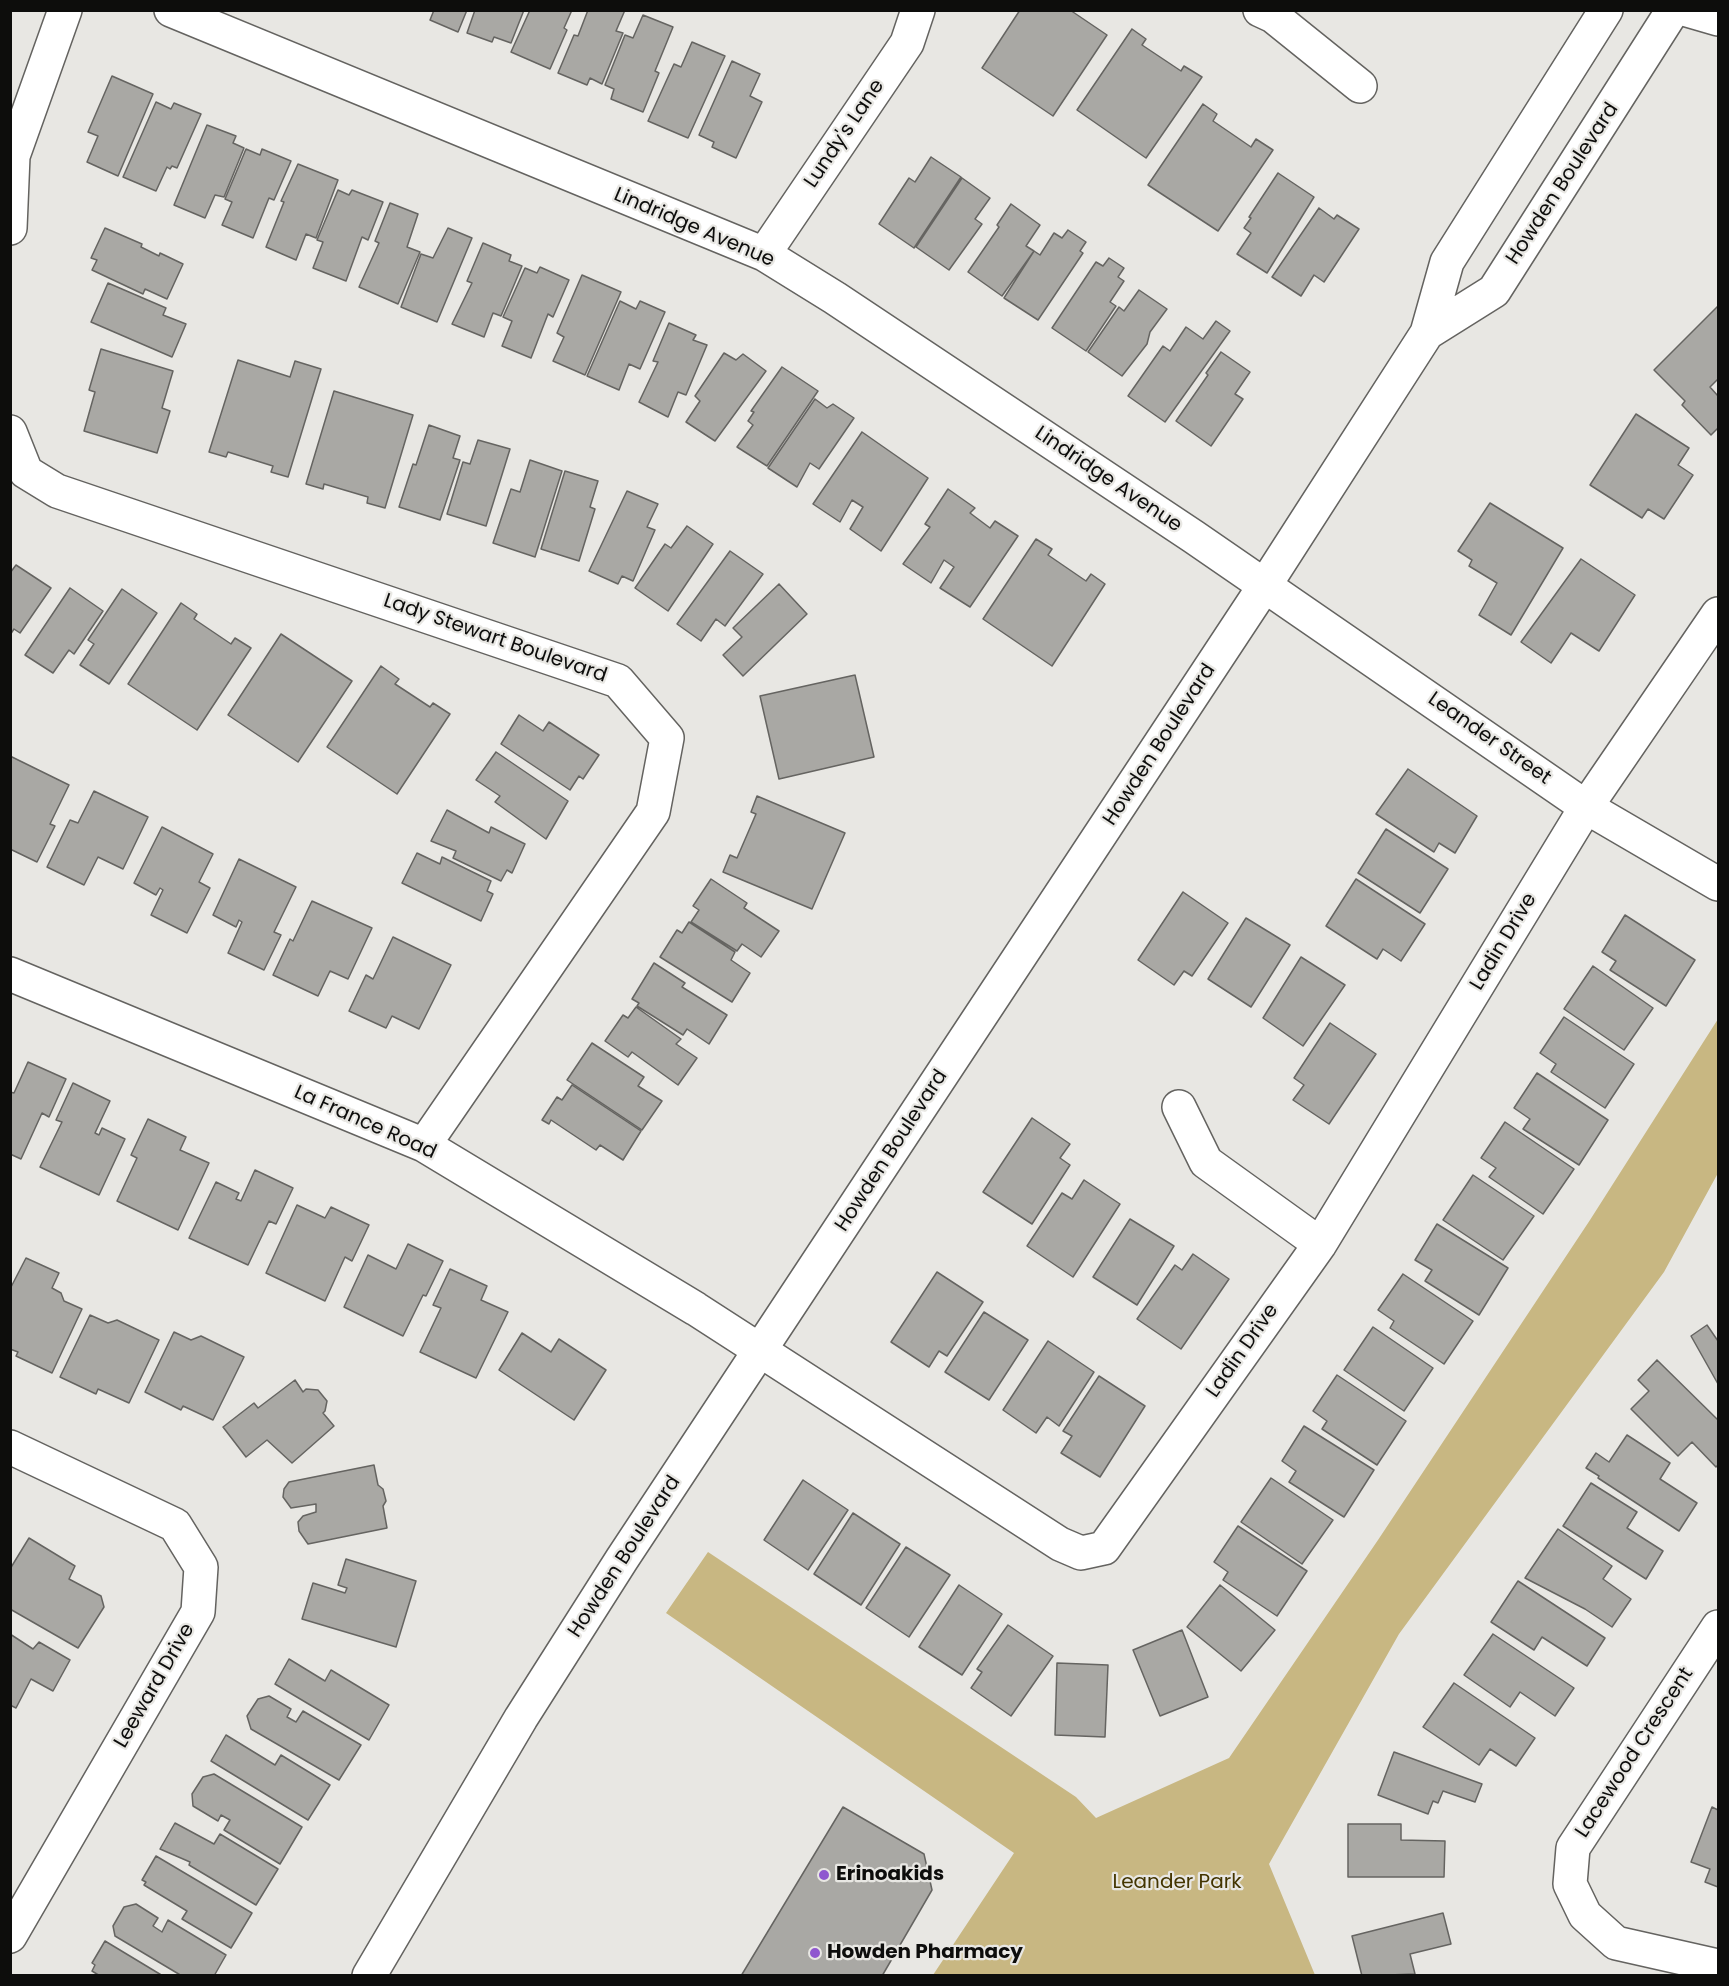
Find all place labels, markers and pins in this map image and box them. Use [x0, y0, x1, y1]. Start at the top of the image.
place label: Erinoakids [836, 1863, 944, 1887]
marker: Erinoakids [817, 1868, 831, 1882]
place label: Howden Pharmacy [827, 1941, 1023, 1965]
marker: Howden Pharmacy [808, 1946, 822, 1960]

